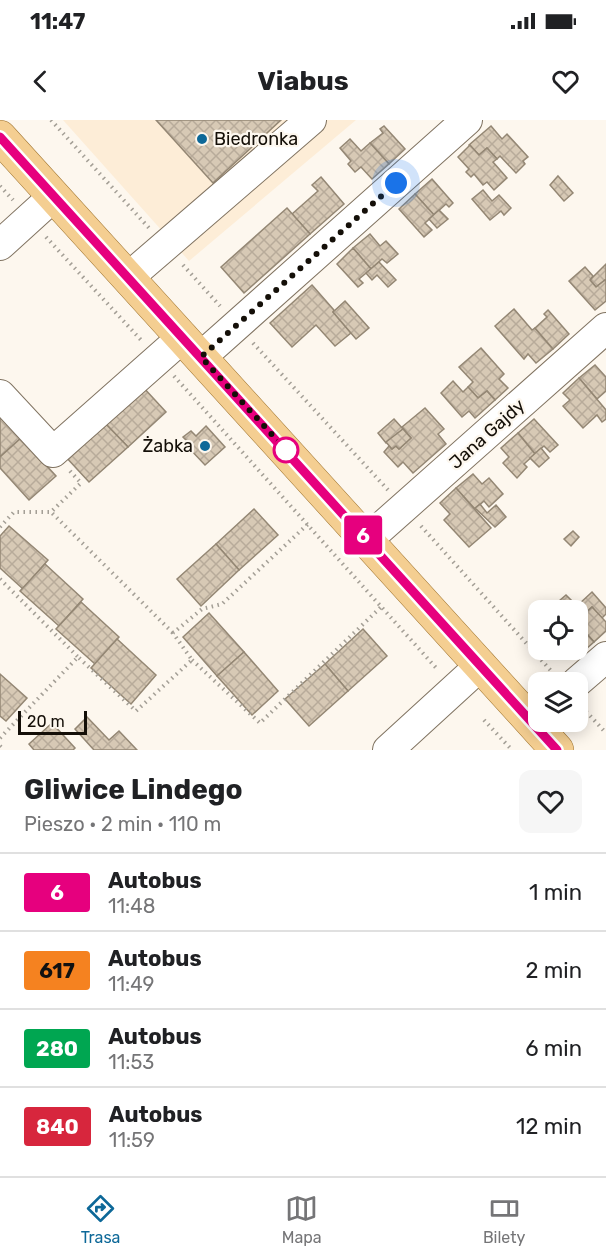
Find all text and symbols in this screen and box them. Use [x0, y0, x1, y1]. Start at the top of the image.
text: 11:47 [30, 8, 85, 35]
icon: back [24, 65, 57, 98]
text: Viabus [257, 65, 349, 97]
icon: heart [549, 65, 582, 98]
place label: Biedronka [214, 128, 298, 150]
marker: Biedronka [195, 132, 209, 146]
your location [381, 168, 411, 198]
street label: Jana Gajdy [445, 394, 529, 474]
place label: Żabka [143, 435, 193, 457]
unlabelled marker [273, 437, 299, 463]
marker: Żabka [198, 439, 212, 453]
line badge: 6 [344, 516, 382, 554]
text: 6 [356, 523, 370, 548]
map controls [528, 600, 588, 732]
button: locate [528, 600, 588, 660]
button: layers [528, 672, 588, 732]
scale bar [18, 708, 87, 736]
text: 20 m [27, 712, 65, 731]
button: heart [519, 770, 582, 833]
text: Gliwice Lindego [24, 773, 243, 806]
text: Pieszo · 2 min · 110 m [24, 812, 221, 836]
text: Autobus [108, 867, 202, 894]
text: 1 min [529, 879, 582, 906]
text: 6 [50, 880, 64, 905]
text: 11:48 [108, 894, 155, 918]
text: Autobus [108, 945, 202, 972]
text: 2 min [525, 957, 582, 984]
text: 617 [39, 958, 75, 983]
text: 11:49 [108, 972, 154, 996]
text: Autobus [108, 1023, 202, 1050]
text: 6 min [525, 1035, 582, 1062]
text: 280 [36, 1036, 78, 1061]
text: 11:53 [108, 1050, 154, 1074]
text: Autobus [109, 1101, 202, 1128]
text: 12 min [516, 1113, 582, 1140]
text: 840 [36, 1114, 79, 1139]
text: 11:59 [109, 1128, 155, 1152]
tab: Trasa [81, 1192, 120, 1247]
tab: Mapa [282, 1192, 322, 1247]
tab: Bilety [483, 1192, 525, 1247]

